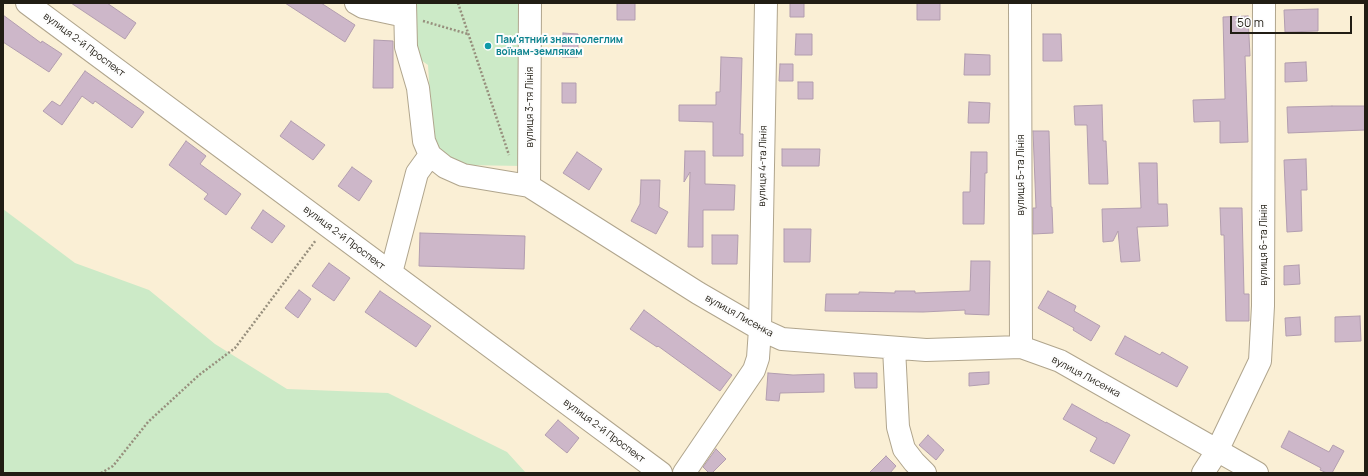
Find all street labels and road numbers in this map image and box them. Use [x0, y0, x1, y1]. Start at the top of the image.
street label: вулиця 2-й Проспект [41, 10, 127, 80]
street label: вулиця 3-тя Лінія [524, 67, 536, 147]
street label: вулиця 4-та Лінія [756, 125, 770, 207]
street label: вулиця 5-та Лінія [1015, 134, 1027, 216]
street label: вулиця 2-й Проспект [301, 203, 387, 273]
street label: вулиця 6-та Лінія [1258, 204, 1270, 286]
street label: вулиця Лисенка [703, 292, 775, 340]
street label: вулиця Лисенка [1050, 354, 1122, 400]
street label: вулиця 2-й Проспект [561, 396, 647, 466]

